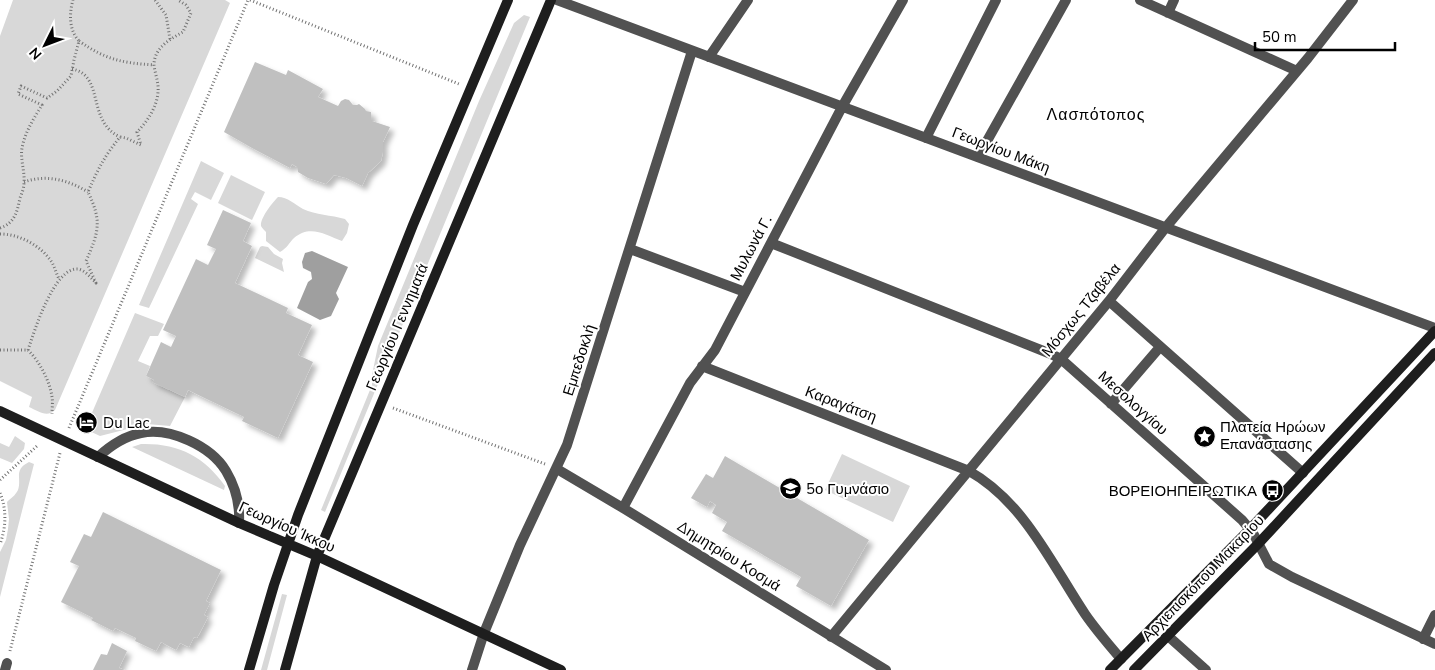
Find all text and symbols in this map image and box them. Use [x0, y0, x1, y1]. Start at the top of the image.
north arrow [20, 20, 70, 70]
scale bar [1255, 20, 1395, 52]
text: 50 m [1262, 27, 1297, 47]
text: N [25, 43, 46, 64]
district label: Λασπότοπος [1047, 104, 1145, 126]
street label: Γεωργίου Μάκη [949, 122, 1053, 178]
street label: Μυλωνά Γ. [725, 212, 777, 284]
street label: Μόσχως Τζαβέλα [1037, 259, 1125, 361]
street label: Γεωργίου Γεννηματά [361, 260, 433, 394]
street label: Εμπεδοκλή [558, 322, 600, 398]
street label: Μεσολογγίου [1094, 366, 1172, 440]
street label: Καραγάτση [802, 381, 880, 427]
hotel icon: Du Lac [75, 411, 99, 435]
place label: Du Lac [103, 413, 149, 433]
place label: Πλατεία Ηρώων Επανάστασης [1220, 417, 1326, 454]
place icon: Πλατεία Ηρώων Επανάστασης [1192, 424, 1216, 448]
school or university icon: 5ο Γυμνάσιο [778, 477, 802, 501]
place label: 5ο Γυμνάσιο [806, 479, 889, 499]
bus stop icon: ΒΟΡΕΙΟΗΠΕΙΡΩΤΙΚΑ [1261, 479, 1285, 503]
place label: ΒΟΡΕΙΟΗΠΕΙΡΩΤΙΚΑ [1109, 481, 1257, 501]
street label: Γεωργίου Ίκκου [236, 497, 338, 557]
street label: Αρχιεπισκόπου Μακαρίου [1137, 511, 1269, 645]
street label: Δημητρίου Κοσμά [673, 516, 785, 596]

